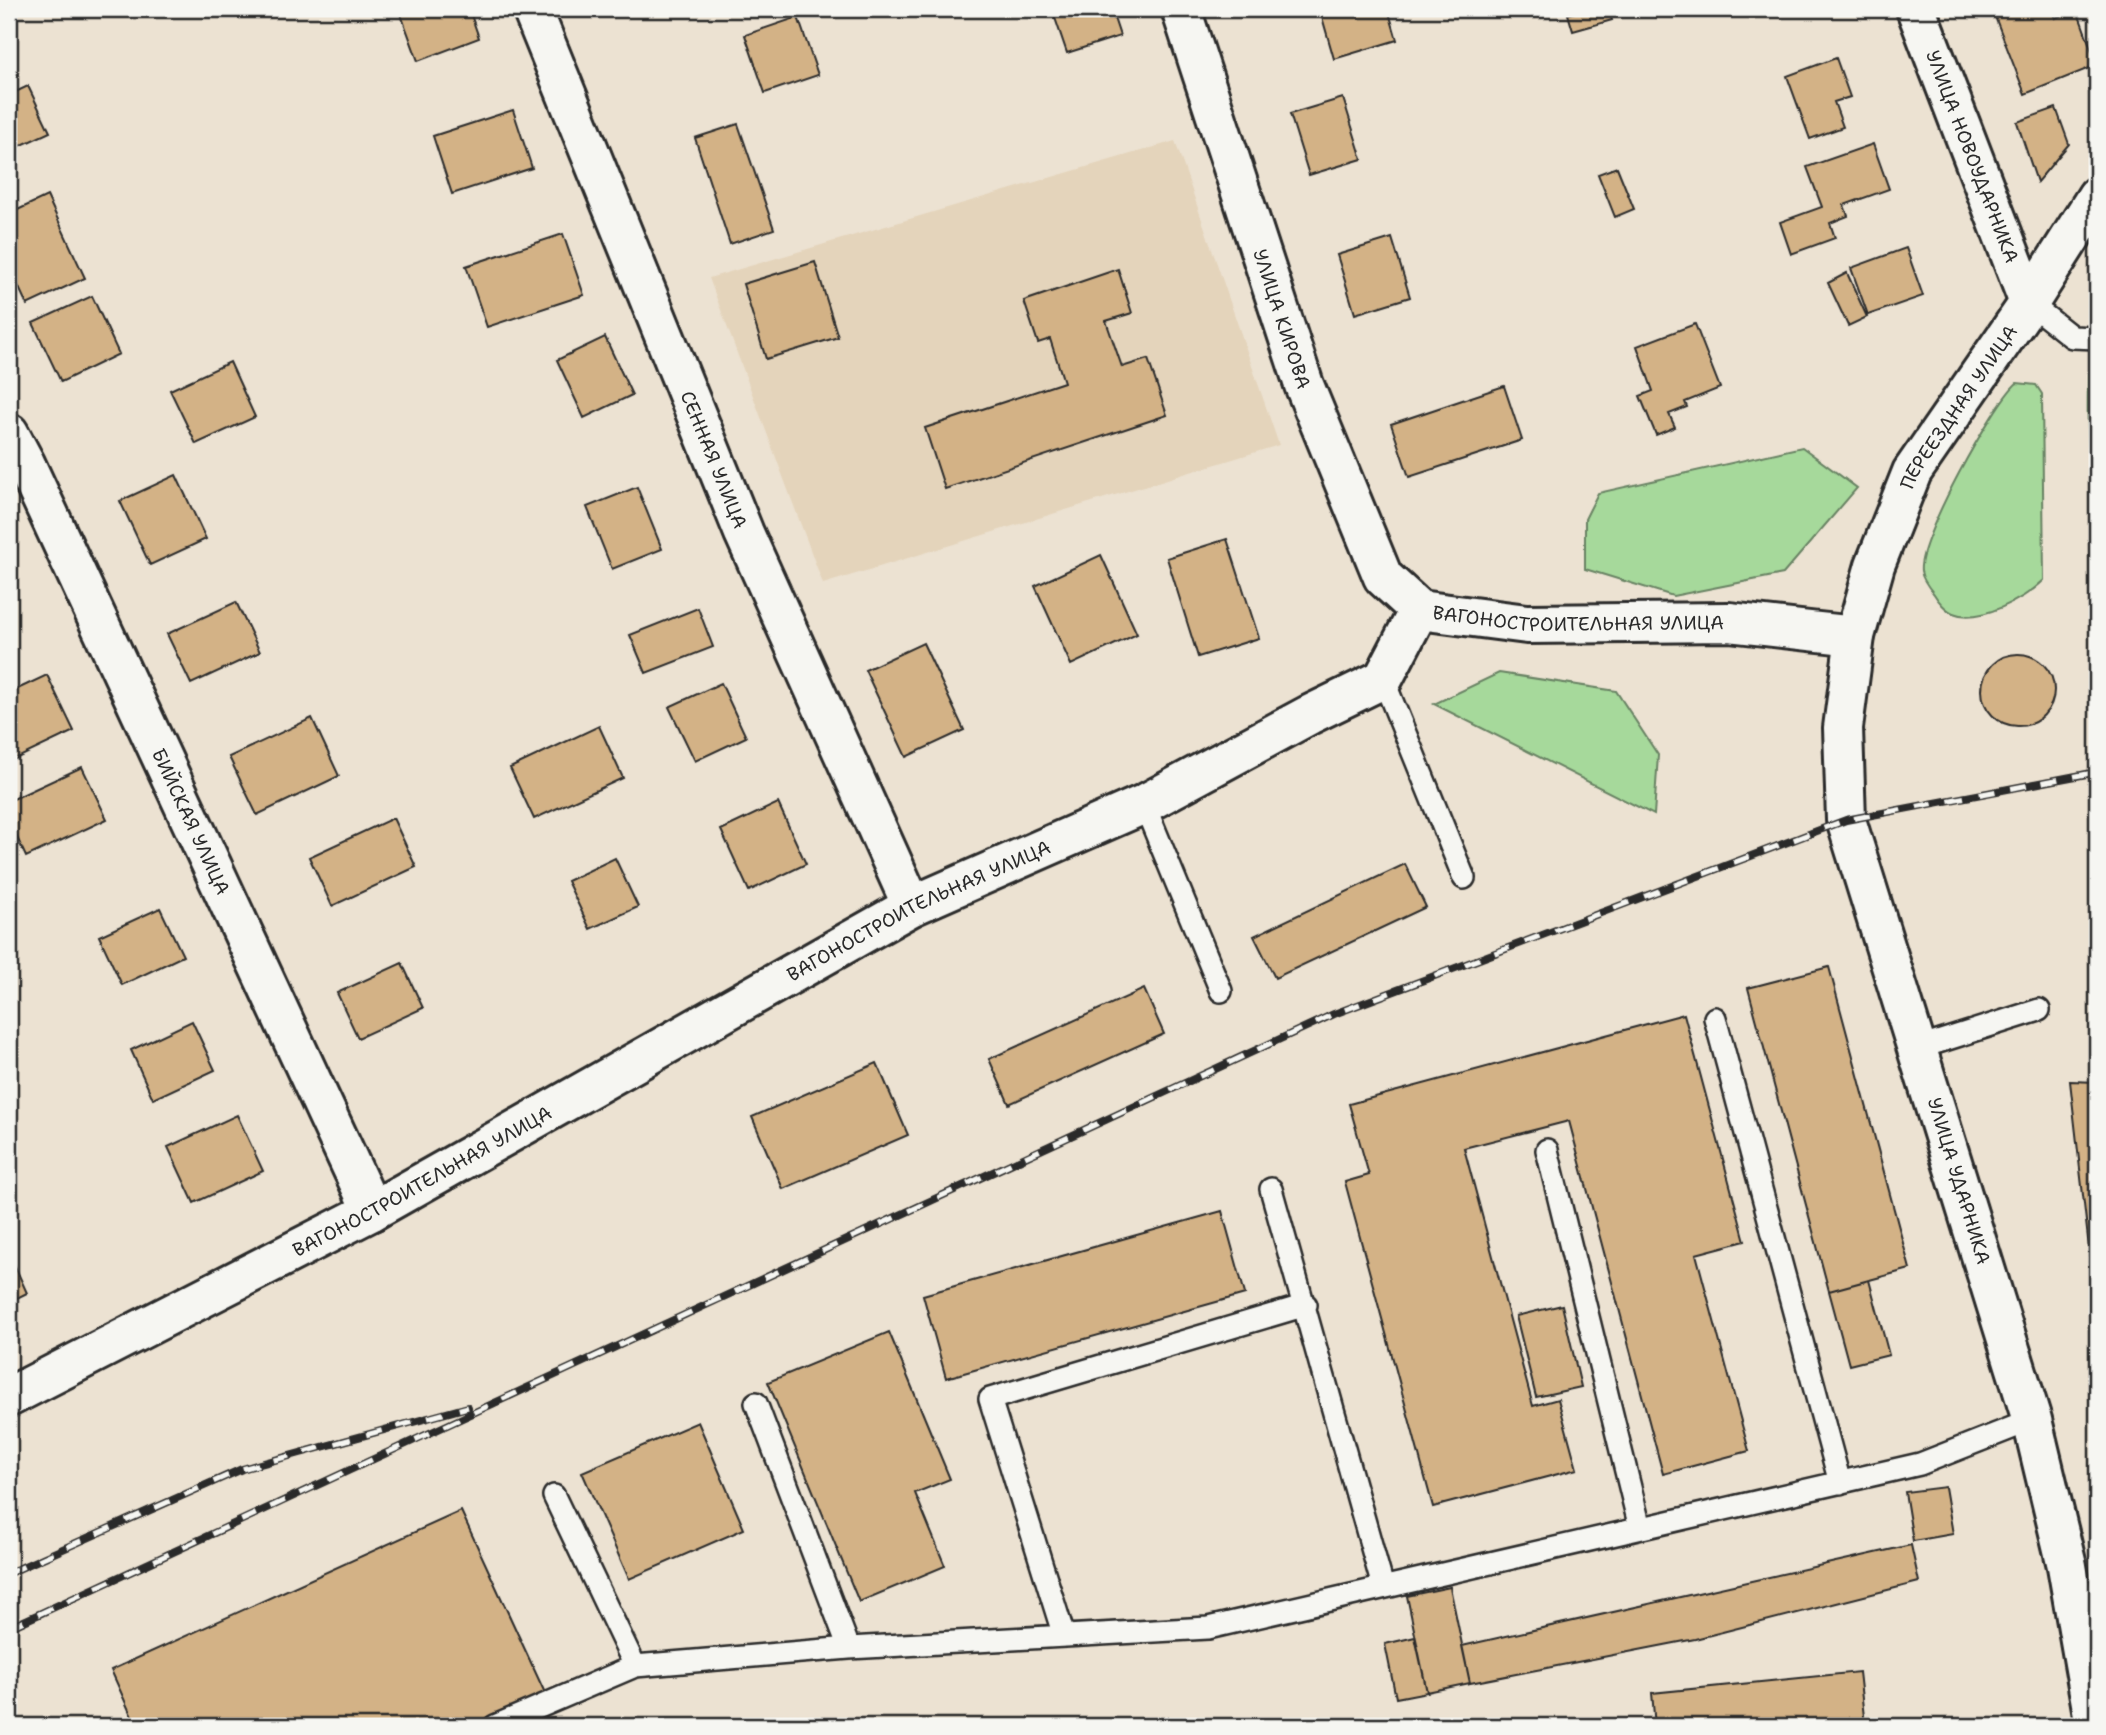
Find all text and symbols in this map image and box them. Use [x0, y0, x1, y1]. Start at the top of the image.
street label: УЛИЦА НОВОУДАРНИКА [1920, 47, 2025, 267]
street label: УЛИЦА КИРОВА [1248, 246, 1317, 392]
street label: ПЕРЕЕЗДНАЯ УЛИЦА [1894, 320, 2023, 493]
street label: СЕННАЯ УЛИЦА [675, 387, 753, 532]
street label: ВАГОНОСТРОИТЕЛЬНАЯ УЛИЦА [1431, 599, 1724, 637]
street label: БИЙСКАЯ УЛИЦА [146, 744, 236, 899]
street label: ВАГОНОСТРОИТЕЛЬНАЯ УЛИЦА [782, 834, 1054, 987]
street label: УЛИЦА УДАРНИКА [1922, 1094, 1996, 1268]
street label: ВАГОНОСТРОИТЕЛЬНАЯ УЛИЦА [288, 1100, 556, 1262]

